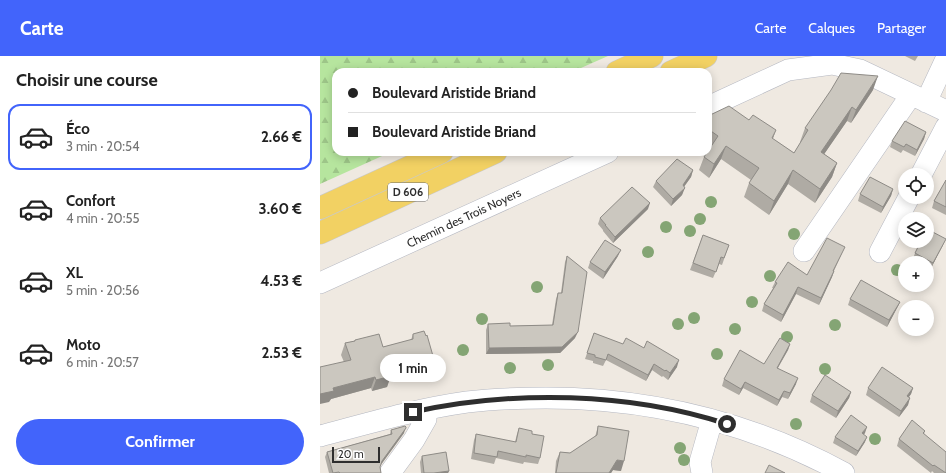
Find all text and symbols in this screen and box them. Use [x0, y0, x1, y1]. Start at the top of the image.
text: Carte [20, 17, 64, 40]
text: Carte [755, 19, 786, 37]
text: Calques [808, 19, 855, 37]
text: Partager [877, 19, 926, 37]
text: Choisir une course [16, 69, 158, 91]
text: Boulevard Aristide Briand [372, 84, 536, 102]
icon: car [18, 119, 54, 155]
text: Éco [66, 120, 90, 138]
text: Boulevard Aristide Briand [372, 123, 536, 141]
text: 2.66 € [261, 128, 302, 146]
text: 3 min · 20:54 [66, 138, 139, 154]
map controls [898, 168, 934, 336]
button: locate [898, 168, 934, 204]
road number: D 606 [388, 183, 428, 201]
street label: Chemin des Trois Noyers [404, 184, 523, 251]
icon: car [18, 191, 54, 227]
text: Confort [66, 192, 115, 210]
text: 3.60 € [259, 200, 302, 218]
text: 4 min · 20:55 [66, 210, 139, 226]
button: layers [898, 212, 934, 248]
button: + [898, 256, 934, 292]
icon: car [18, 263, 54, 299]
text: XL [66, 264, 83, 282]
text: 4.53 € [260, 272, 302, 290]
text: 5 min · 20:56 [66, 282, 139, 298]
button: − [898, 300, 934, 336]
icon: car [18, 335, 54, 371]
text: Moto [66, 336, 100, 354]
text: 2.53 € [262, 344, 302, 362]
text: 6 min · 20:57 [66, 354, 139, 370]
callout: 1 min [380, 354, 446, 382]
text: 1 min [398, 360, 428, 376]
route end [404, 403, 422, 421]
route start [718, 415, 736, 433]
button: Confirmer [16, 419, 304, 465]
scale bar [332, 445, 380, 464]
text: 20 m [338, 447, 364, 461]

